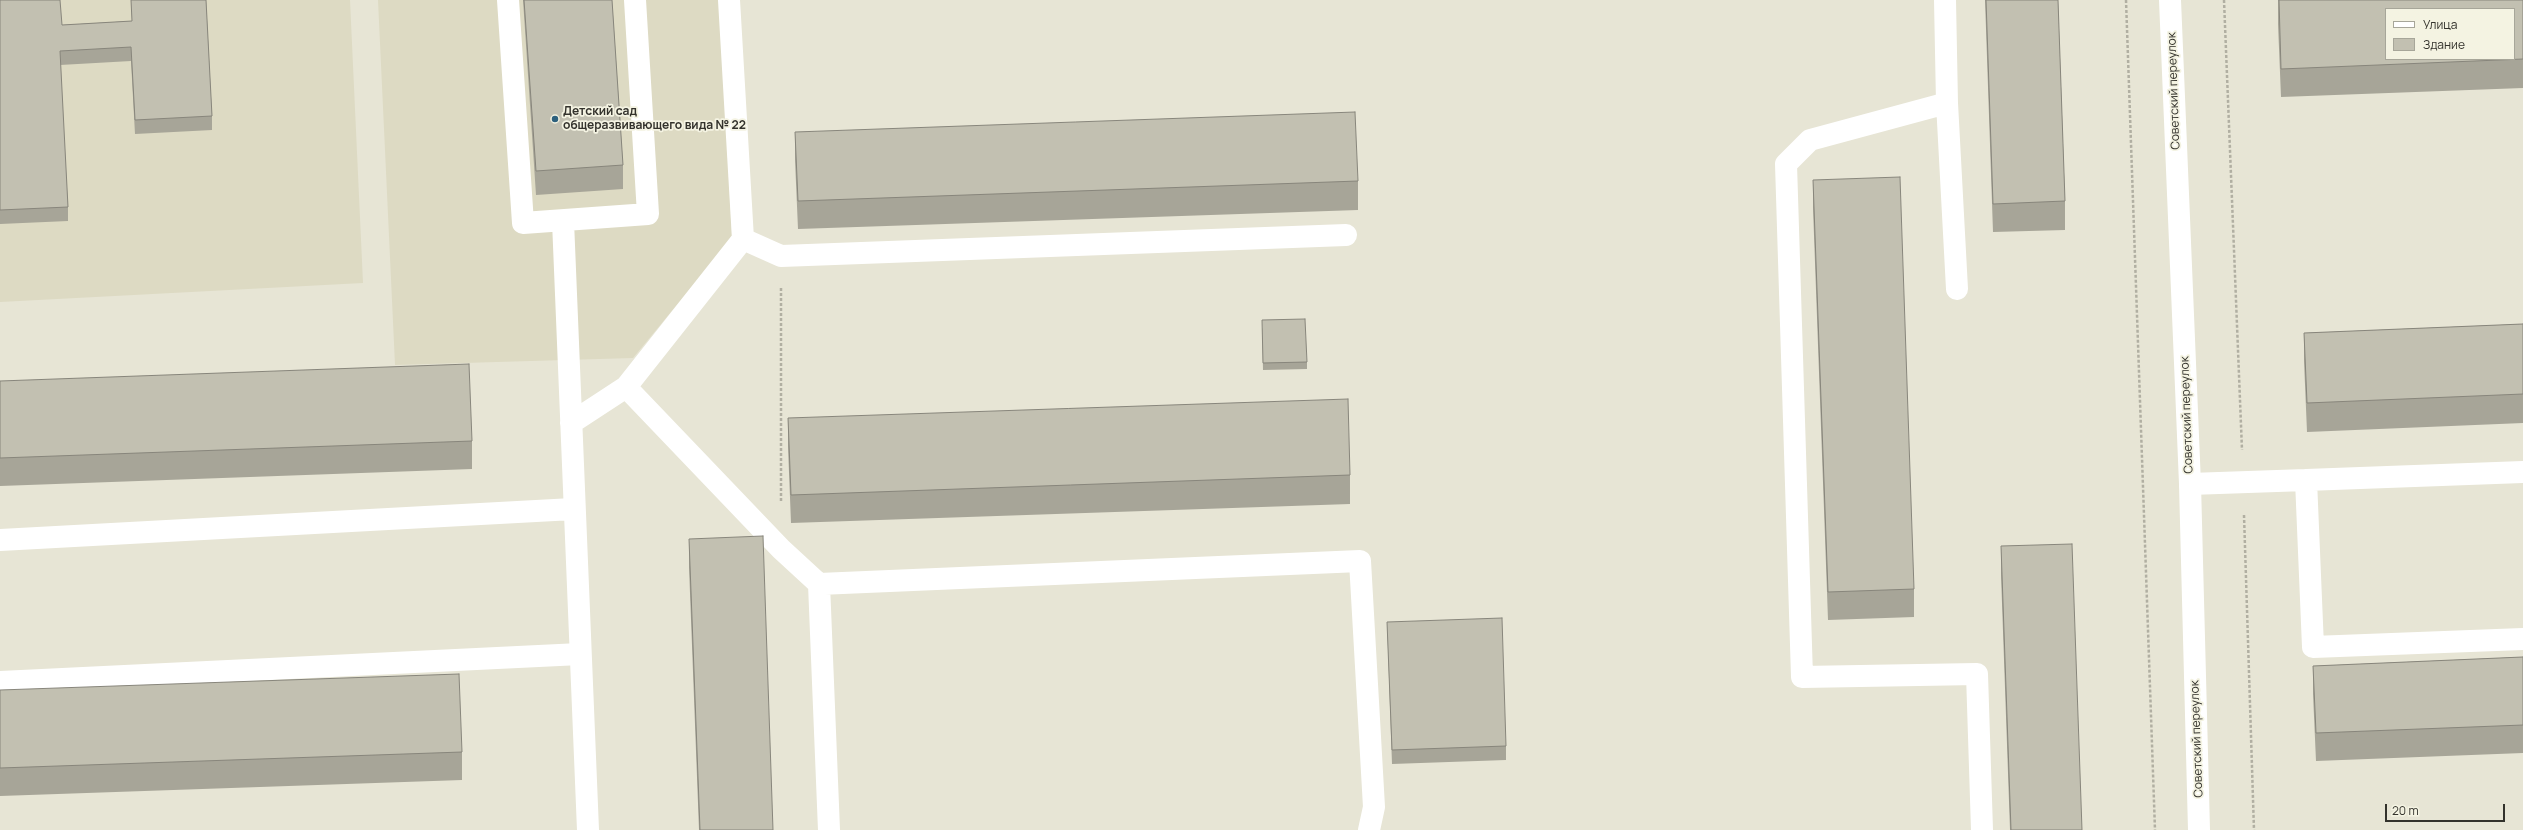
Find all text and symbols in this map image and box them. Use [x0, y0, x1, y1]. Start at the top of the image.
legend [2385, 8, 2515, 60]
text: Улица [2423, 16, 2457, 33]
street label: Советский переулок [2165, 32, 2183, 150]
text: Здание [2423, 36, 2465, 53]
place label: Детский сад общеразвивающего вида № 22 [563, 105, 746, 133]
marker: Детский сад общеразвивающего вида № 22 [550, 114, 560, 124]
street label: Советский переулок [2178, 356, 2196, 474]
street label: Советский переулок [2188, 680, 2206, 798]
scale bar [2387, 796, 2507, 822]
text: 20 m [2392, 802, 2419, 819]

